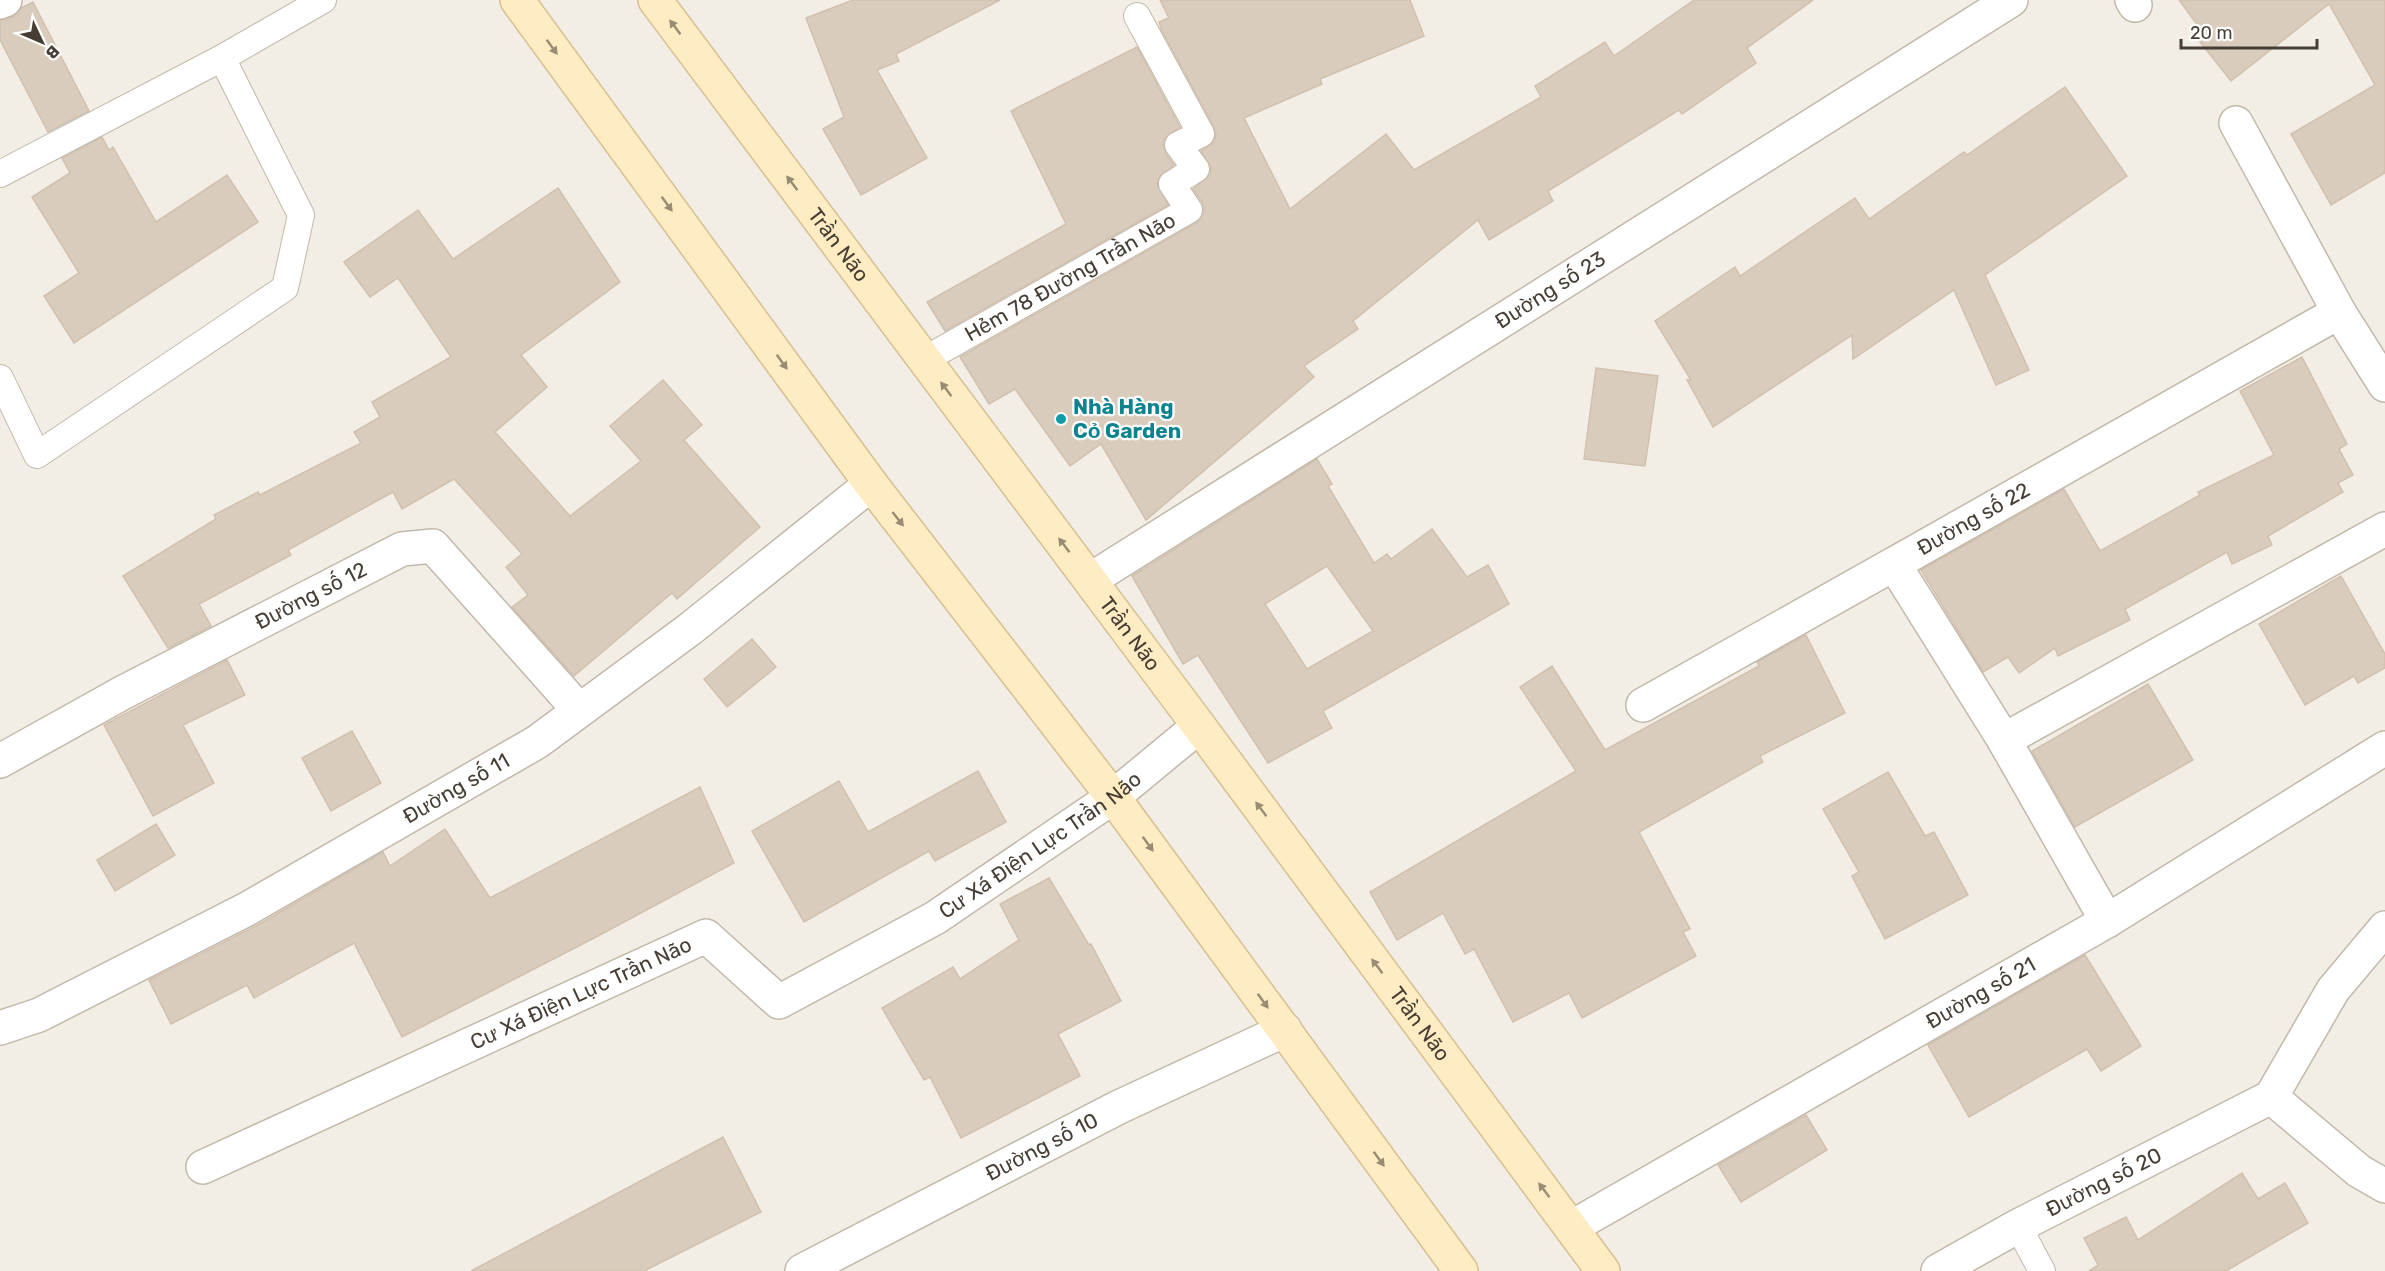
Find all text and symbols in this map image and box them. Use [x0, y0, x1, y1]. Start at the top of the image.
north arrow [12, 12, 72, 72]
scale bar [2181, 12, 2318, 50]
one-way arrow [669, 19, 681, 34]
text: 20 m [2190, 22, 2232, 44]
one-way arrow [546, 38, 558, 54]
text: B [42, 41, 63, 63]
one-way arrow [786, 175, 798, 190]
one-way arrow [661, 196, 673, 212]
street label: Trần Não [803, 203, 875, 286]
street label: Hẻm 78 Đường Trần Não [960, 207, 1180, 346]
street label: Đường số 23 [1490, 246, 1610, 334]
one-way arrow [776, 354, 788, 370]
one-way arrow [941, 382, 953, 397]
place label: Nhà Hàng Cỏ Garden [1073, 394, 1181, 443]
marker: Nhà Hàng Cỏ Garden [1054, 412, 1068, 426]
street label: Đường số 22 [1912, 477, 2034, 560]
one-way arrow [891, 511, 904, 527]
one-way arrow [1058, 538, 1070, 553]
street label: Đường số 12 [251, 556, 371, 635]
street label: Trần Não [1095, 592, 1166, 675]
street label: Đường số 11 [398, 748, 514, 829]
street label: Cư Xá Điện Lực Trần Não [934, 766, 1146, 924]
one-way arrow [1255, 802, 1267, 818]
one-way arrow [1142, 836, 1154, 852]
street label: Cư Xá Điện Lực Trần Não [466, 931, 695, 1055]
street label: Đường số 21 [1921, 952, 2040, 1034]
one-way arrow [1372, 958, 1384, 973]
street label: Trần Não [1385, 982, 1456, 1066]
one-way arrow [1257, 994, 1269, 1009]
street label: Đường số 10 [981, 1107, 1102, 1186]
street label: Đường số 20 [2041, 1142, 2166, 1222]
one-way arrow [1372, 1151, 1384, 1166]
one-way arrow [1538, 1182, 1550, 1198]

